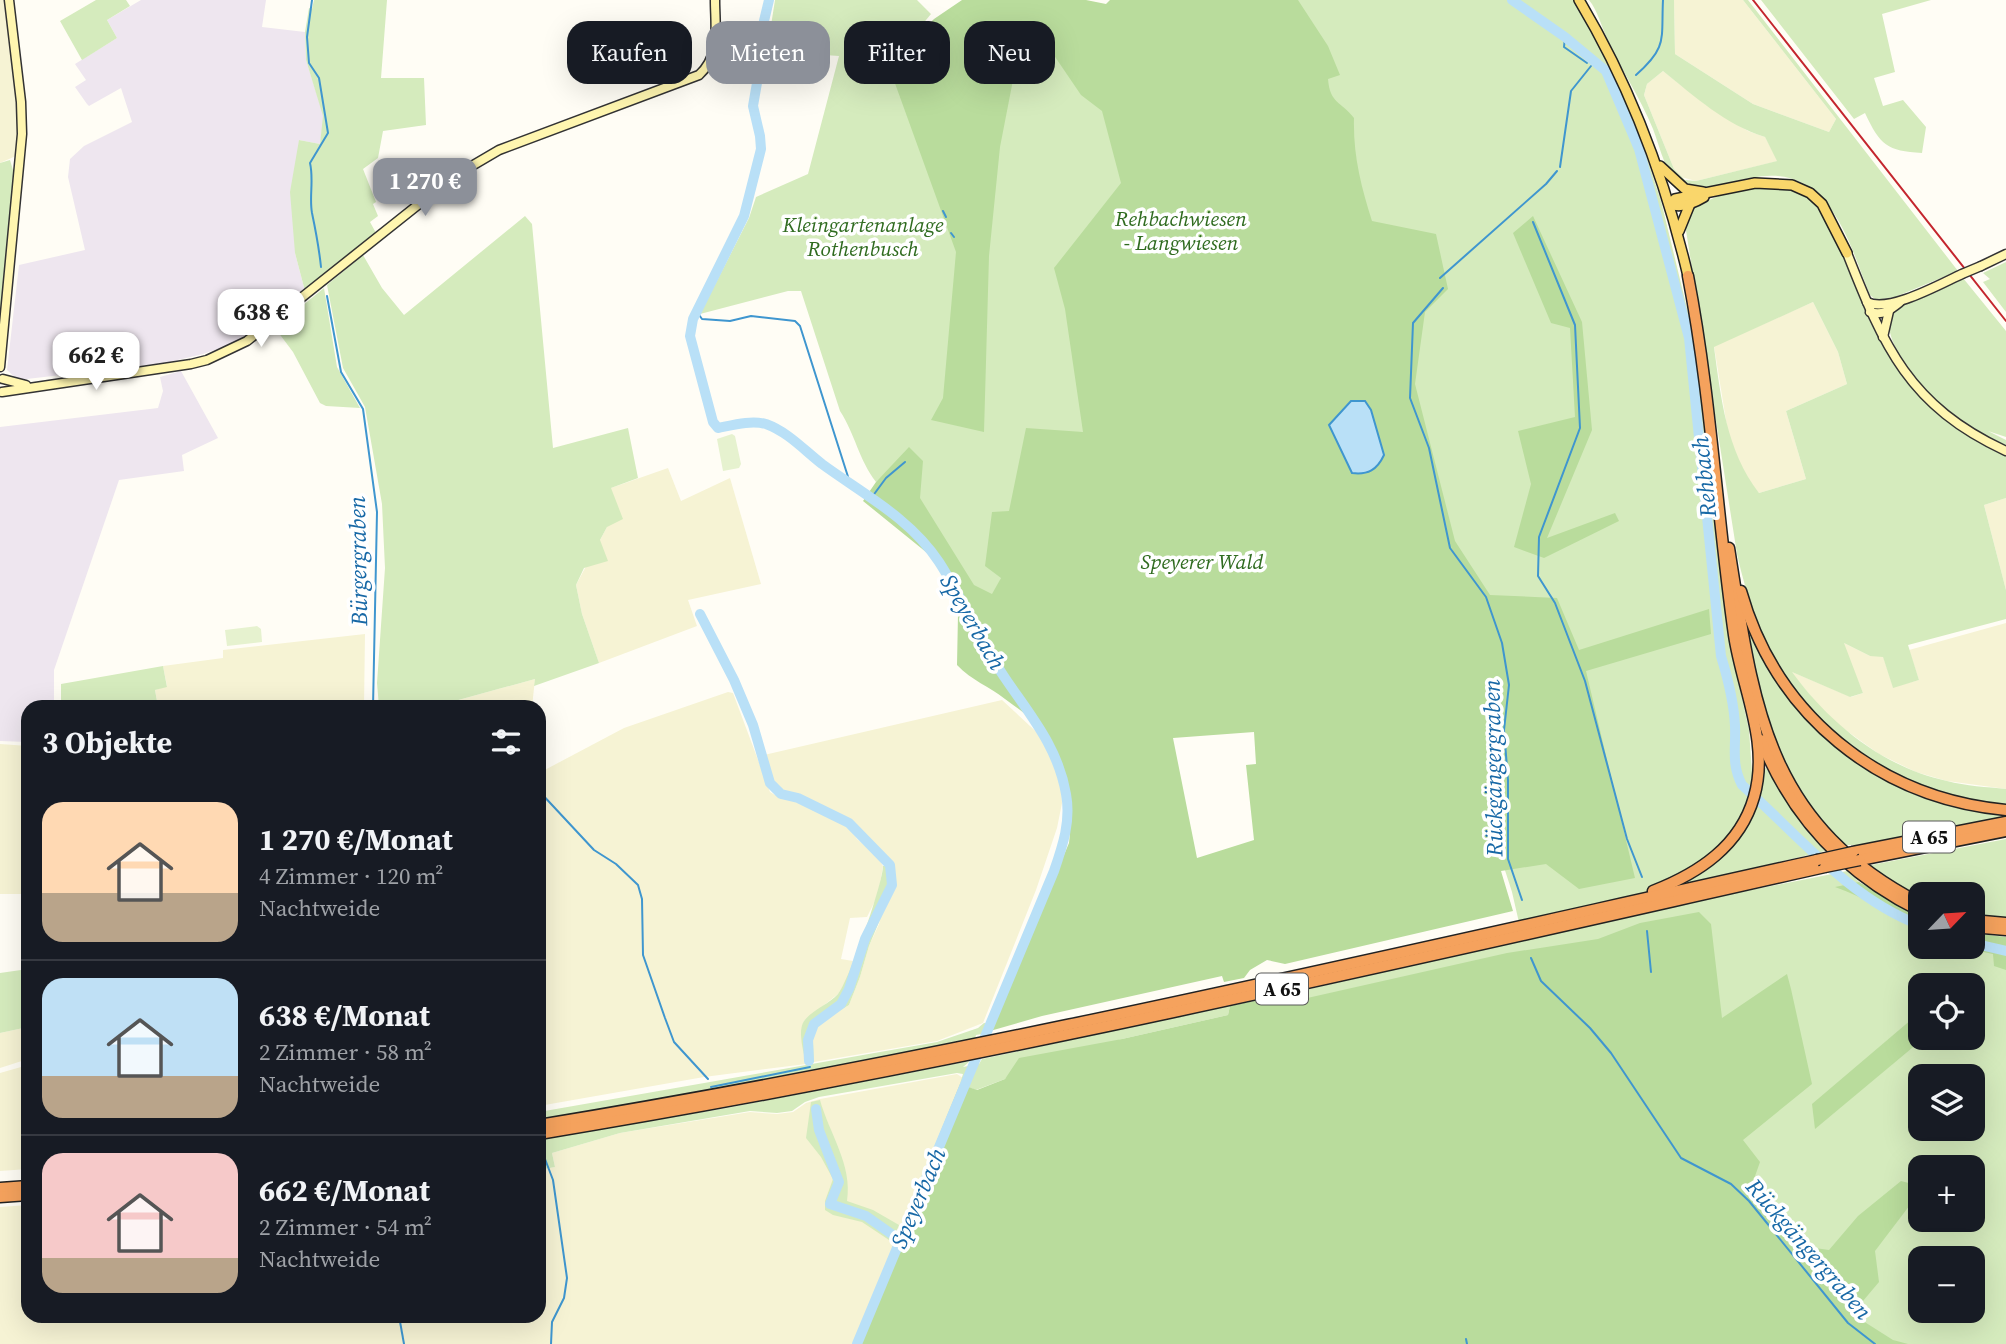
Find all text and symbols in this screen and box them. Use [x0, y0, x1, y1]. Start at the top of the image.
chip: Kaufen [567, 21, 692, 84]
chip: Mieten [706, 21, 830, 84]
chip: Filter [844, 21, 950, 84]
chip: Neu [964, 21, 1055, 84]
pin: 1 270 € [360, 158, 490, 218]
text: 1 270 € [389, 165, 461, 197]
park label: Rehbachwiesen - Langwiesen [1114, 204, 1247, 257]
park label: Kleingartenanlage Rothenbusch [781, 210, 944, 263]
pin: 638 € [212, 290, 310, 349]
text: 638 € [234, 296, 288, 328]
pin: 662 € [47, 332, 145, 392]
text: 662 € [69, 339, 123, 371]
water label: Rehbach [1684, 435, 1724, 520]
water label: Bürgergraben [341, 496, 375, 627]
park label: Speyerer Wald [1141, 547, 1263, 576]
water label: Speyerbach [933, 568, 1014, 676]
water label: Rückgängergraben [1475, 679, 1511, 858]
text: 3 Objekte [42, 722, 172, 763]
icon: filters [487, 723, 525, 761]
text: 1 270 €/Monat [259, 819, 453, 860]
road number: A 65 [1903, 822, 1955, 852]
icon: home [98, 830, 182, 914]
text: 4 Zimmer · 120 m² [259, 860, 443, 892]
north arrow [1908, 882, 1984, 959]
map controls [1908, 882, 1985, 1323]
text: Nachtweide [259, 892, 380, 924]
road number: A 65 [1256, 973, 1308, 1004]
button: locate [1908, 973, 1985, 1050]
text: 638 €/Monat [259, 995, 430, 1036]
icon: home [98, 1006, 182, 1090]
text: 2 Zimmer · 58 m² [259, 1036, 432, 1068]
button: layers [1908, 1064, 1985, 1141]
text: Nachtweide [259, 1068, 380, 1100]
water label: Speyerbach [883, 1142, 954, 1253]
button: + [1908, 1155, 1985, 1232]
text: 662 €/Monat [259, 1170, 430, 1211]
water label: Rückgängergraben [1738, 1171, 1879, 1326]
icon: home [98, 1181, 182, 1265]
text: 2 Zimmer · 54 m² [259, 1211, 432, 1243]
text: Nachtweide [259, 1243, 380, 1275]
button: − [1908, 1246, 1985, 1323]

